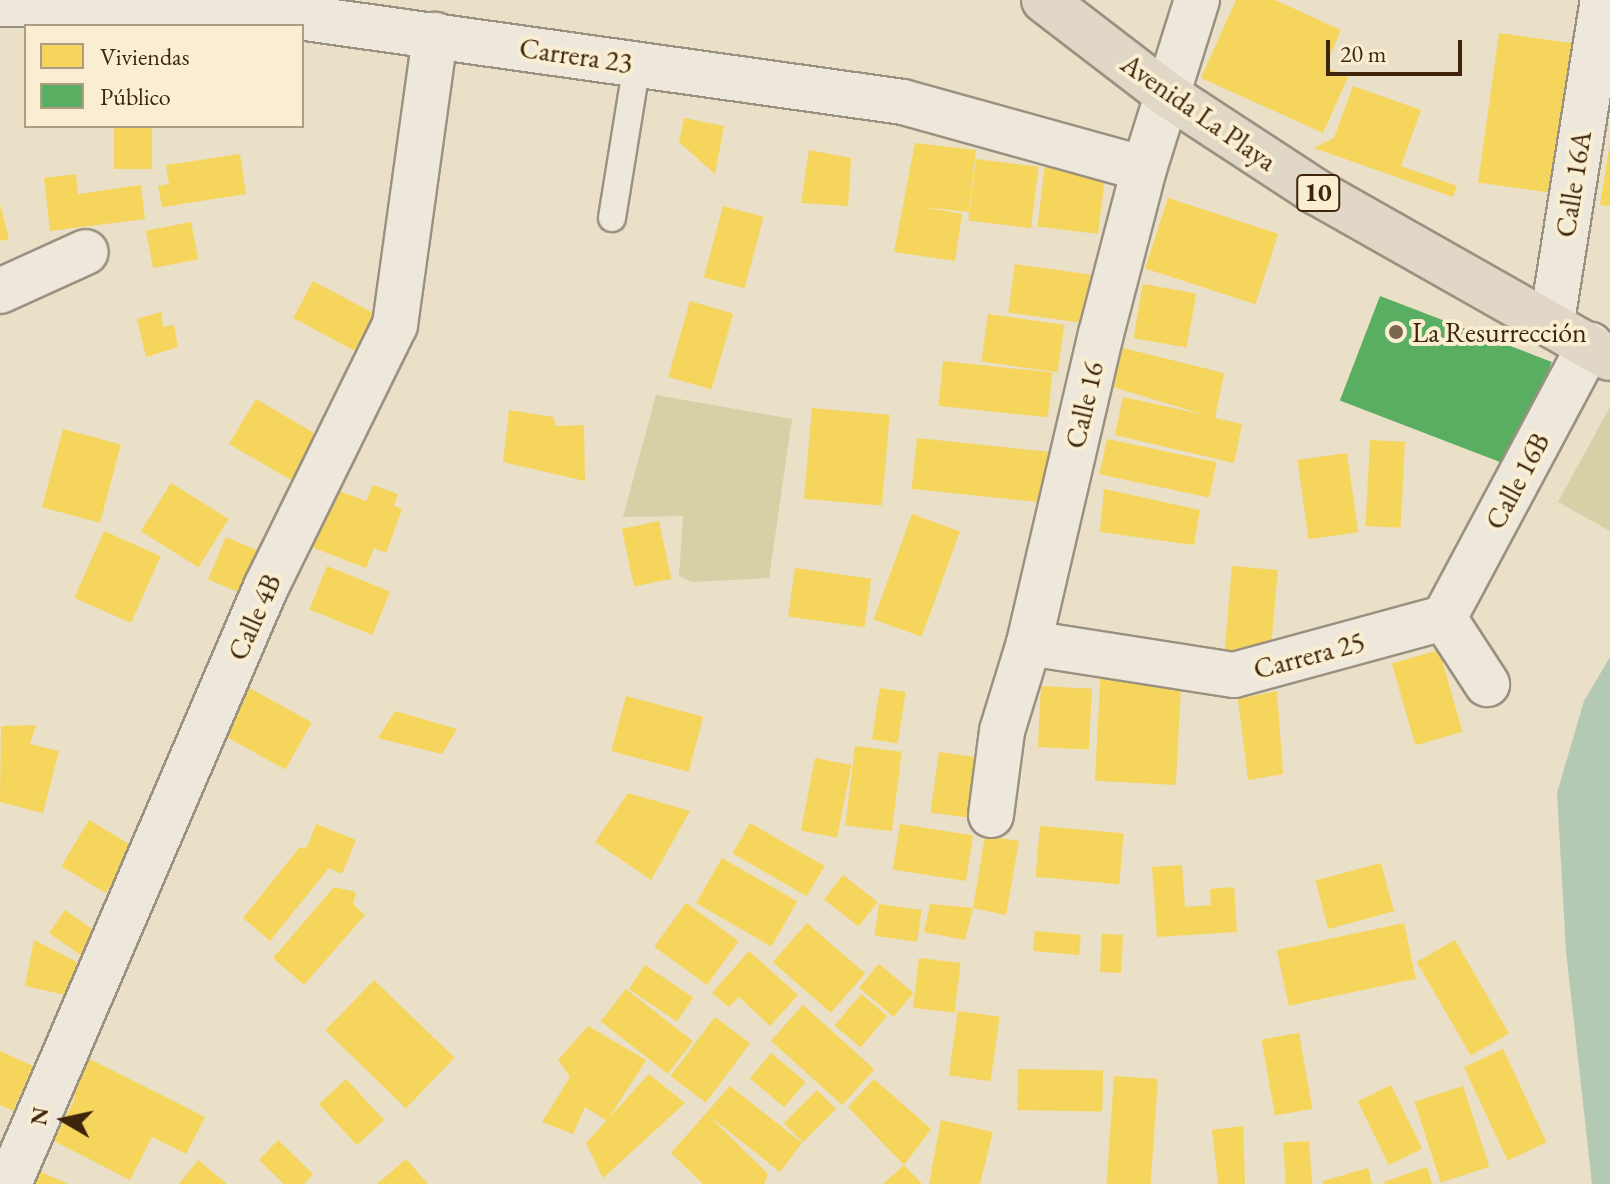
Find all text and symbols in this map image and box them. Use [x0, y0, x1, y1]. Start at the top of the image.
legend [24, 24, 304, 128]
scale bar [1330, 24, 1466, 74]
street label: Carrera 23 [517, 30, 635, 80]
text: 20 m [1340, 38, 1387, 69]
text: Viviendas [100, 41, 189, 72]
street label: Avenida La Playa [1115, 46, 1283, 178]
text: Público [100, 81, 171, 112]
street label: Calle 16A [1548, 128, 1598, 240]
road number: 10 [1296, 171, 1340, 215]
place label: La Resurrección [1412, 315, 1587, 349]
marker: La Resurrección [1387, 323, 1405, 341]
street label: Calle 16 [1058, 358, 1110, 452]
street label: Calle 16B [1478, 427, 1556, 535]
street label: Calle 4B [220, 569, 288, 665]
street label: Carrera 25 [1250, 624, 1368, 686]
north arrow [24, 1080, 104, 1160]
text: N [24, 1105, 56, 1127]

